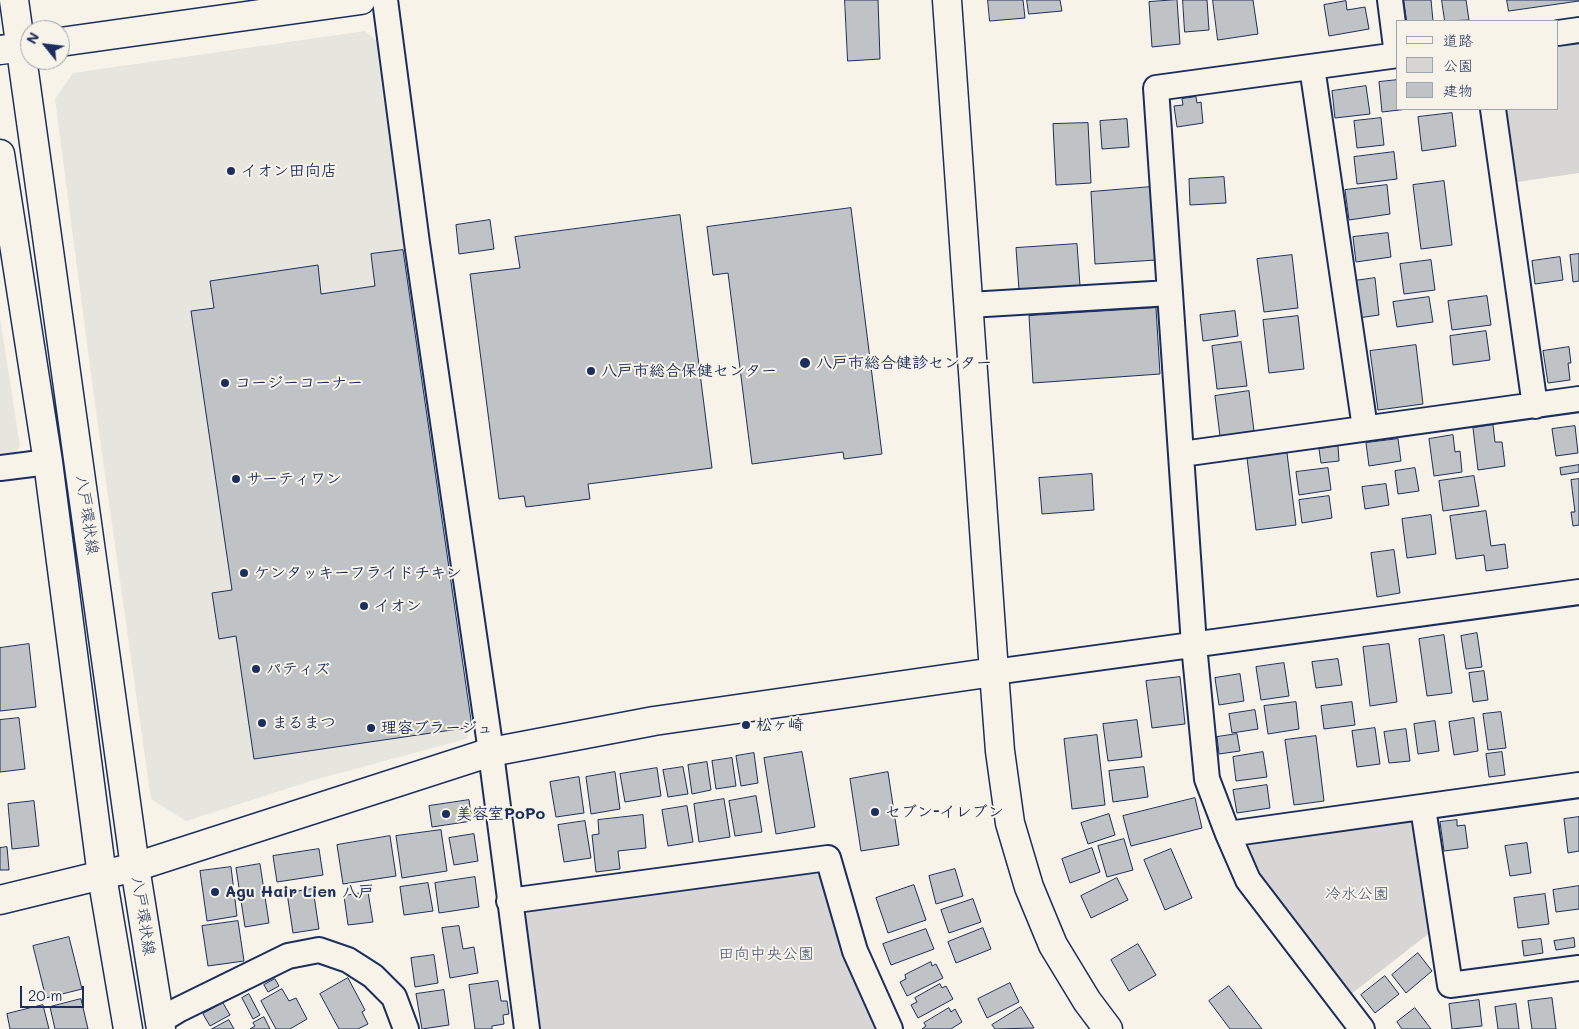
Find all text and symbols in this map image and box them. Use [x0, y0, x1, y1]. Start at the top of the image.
north arrow [20, 20, 70, 70]
legend [1396, 20, 1559, 110]
text: N [21, 29, 43, 47]
text: 道路 [1443, 30, 1473, 50]
text: 公園 [1443, 55, 1473, 75]
text: 建物 [1443, 80, 1473, 100]
place label: イオン田向店 [241, 161, 337, 181]
marker: イオン田向店 [225, 165, 237, 177]
place label: 八戸市総合健診センター [816, 353, 992, 373]
marker: 八戸市総合健診センター [798, 356, 812, 370]
place label: 八戸市総合保健センター [601, 361, 777, 381]
marker: 八戸市総合保健センター [585, 365, 597, 377]
place label: コージーコーナー [235, 373, 363, 393]
marker: コージーコーナー [219, 377, 231, 389]
place label: サーティワン [246, 469, 342, 489]
marker: サーティワン [230, 473, 242, 485]
street label: 八戸環状線 [72, 474, 102, 556]
place label: ケンタッキーフライドチキン [254, 563, 462, 583]
marker: ケンタッキーフライドチキン [238, 567, 250, 579]
place label: イオン [374, 596, 422, 616]
marker: イオン [358, 600, 370, 612]
place label: パティズ [266, 659, 330, 679]
marker: パティズ [250, 663, 262, 675]
place label: まるまつ [272, 713, 336, 733]
place label: 松ヶ崎 [756, 715, 804, 735]
marker: まるまつ [256, 717, 268, 729]
place label: 理容ブラージュ [381, 718, 493, 738]
marker: 松ヶ崎 [740, 719, 752, 731]
marker: 理容ブラージュ [365, 722, 377, 734]
place label: セブン-イレブン [885, 802, 1004, 822]
place label: 美容室PoPo [456, 804, 545, 824]
marker: セブン-イレブン [869, 806, 881, 818]
marker: 美容室PoPo [440, 808, 452, 820]
street label: 八戸環状線 [127, 875, 159, 957]
place label: Agu Hair Lien 八戸 [225, 882, 374, 902]
park label: 冷水公園 [1325, 884, 1389, 904]
marker: Agu Hair Lien 八戸 [209, 886, 221, 898]
park label: 田向中央公園 [718, 944, 814, 964]
scale bar [22, 976, 86, 1008]
text: 20 m [28, 985, 62, 1005]

